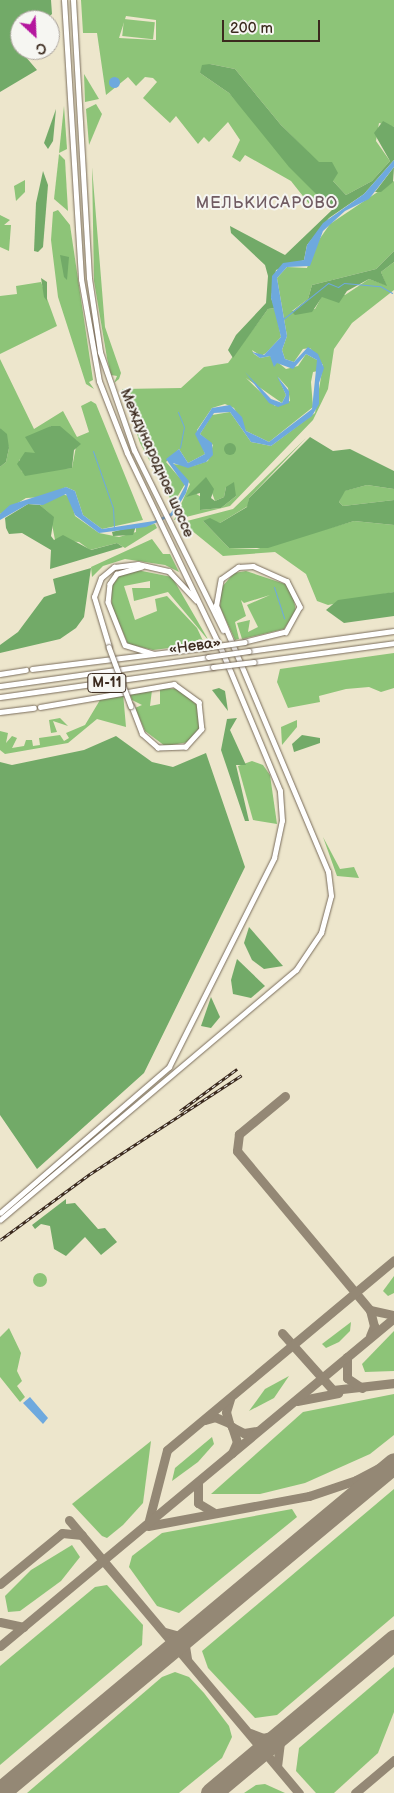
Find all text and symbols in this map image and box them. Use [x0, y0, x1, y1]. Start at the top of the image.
north arrow [10, 10, 60, 60]
scale bar [224, 10, 322, 42]
text: 200 m [230, 19, 273, 38]
text: С [33, 38, 49, 58]
district label: МЕЛЬКИСАРОВО [194, 194, 340, 214]
street label: Международное шоссе [116, 386, 198, 540]
street label: «Нева» [168, 633, 222, 659]
road number: М-11 [87, 671, 127, 694]

